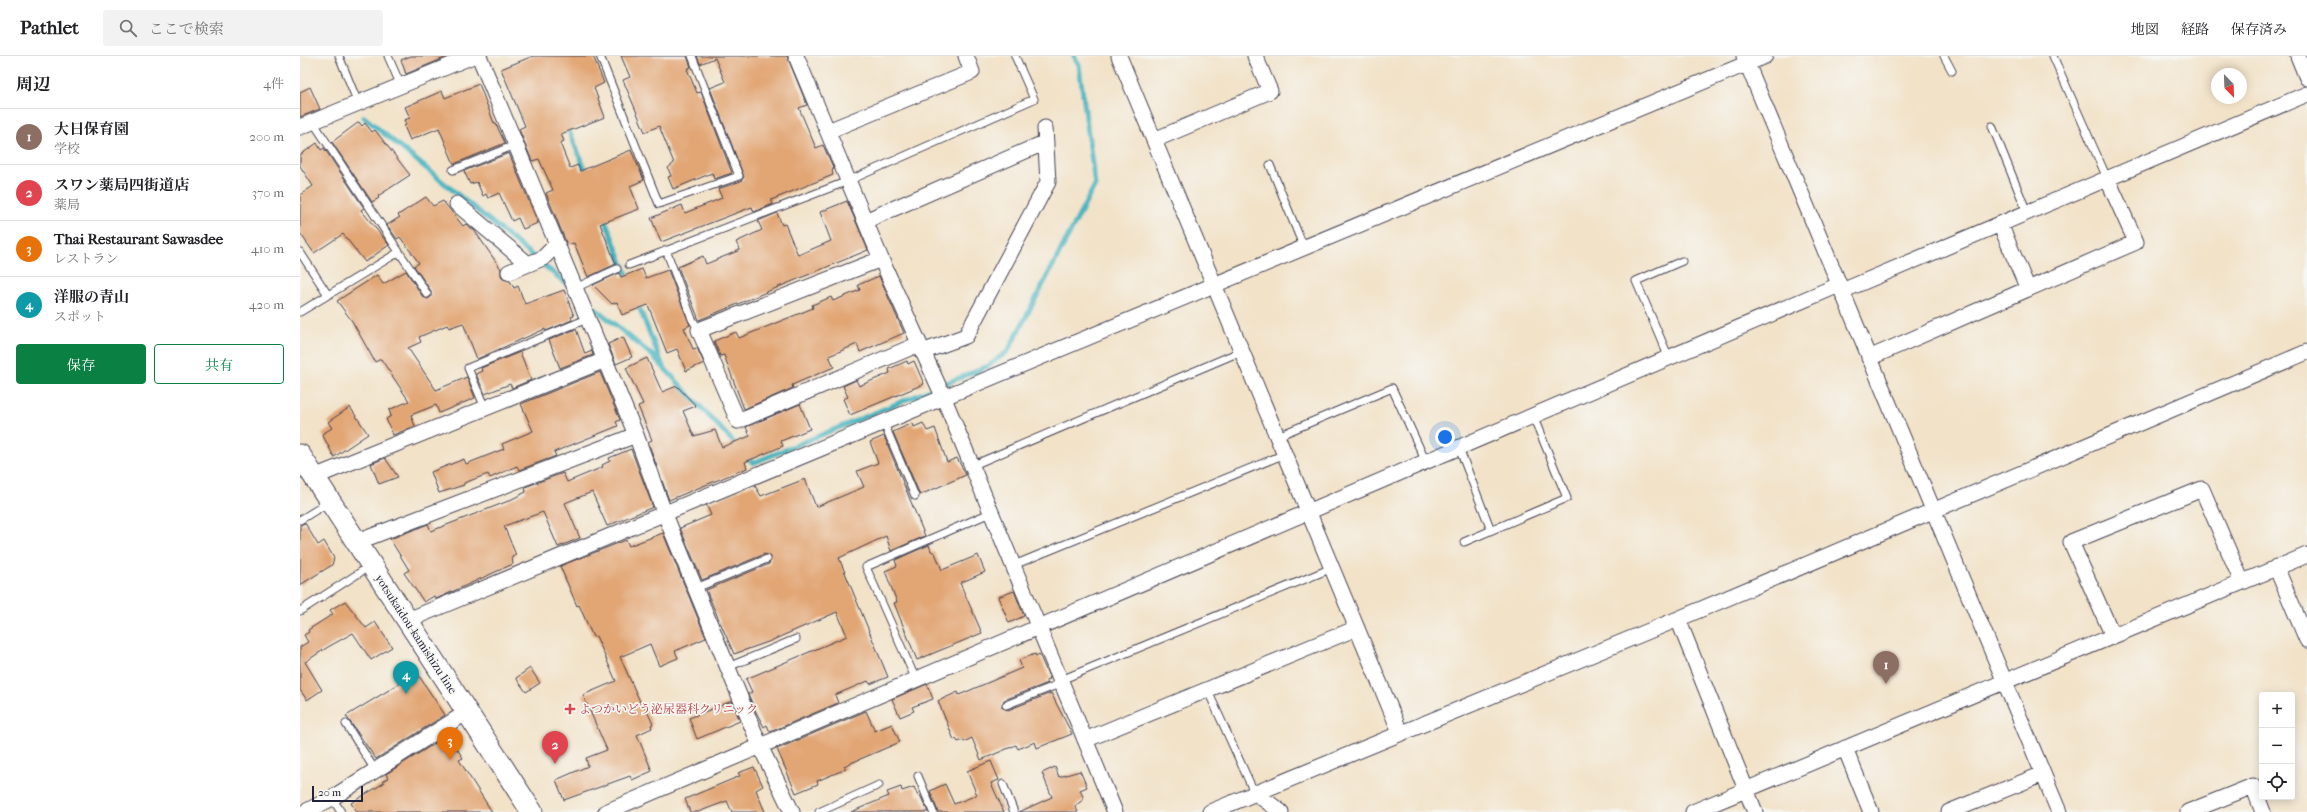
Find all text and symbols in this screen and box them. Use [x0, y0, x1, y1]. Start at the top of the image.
search box [103, 10, 383, 46]
text: Pathlet [20, 17, 79, 39]
icon: search [117, 17, 139, 39]
text: ここで検索 [149, 20, 224, 38]
text: 地図 [2131, 21, 2159, 38]
text: 経路 [2181, 21, 2209, 38]
text: 保存済み [2231, 21, 2287, 38]
north arrow [2211, 68, 2247, 104]
text: 周辺 [16, 74, 50, 94]
text: 4件 [263, 76, 284, 91]
text: 大日保育園 [54, 120, 129, 138]
text: 1 [27, 129, 31, 144]
text: 200 m [249, 129, 284, 144]
text: 学校 [54, 141, 80, 156]
text: スワン薬局四街道店 [54, 176, 189, 194]
text: 2 [26, 185, 32, 200]
text: 370 m [252, 185, 284, 200]
text: 薬局 [54, 197, 80, 212]
text: Thai Restaurant Sawasdee [54, 230, 223, 248]
text: 3 [26, 241, 32, 256]
text: 410 m [251, 241, 284, 256]
text: レストラン [54, 251, 119, 266]
text: 洋服の青山 [54, 288, 129, 306]
text: 4 [25, 297, 33, 312]
text: 420 m [249, 297, 284, 312]
text: スポット [54, 309, 106, 324]
button: 保存 [16, 344, 146, 384]
button: 共有 [154, 344, 284, 384]
your location [1435, 427, 1455, 447]
street label: yotsukaidou-kamishizu line [372, 572, 460, 696]
pin: 1 [1873, 651, 1899, 684]
pin: 4 [393, 661, 419, 694]
map controls [2259, 692, 2295, 800]
button: + [2259, 692, 2295, 728]
place label: よつかいどう泌尿器科クリニック [579, 702, 758, 716]
marker: よつかいどう泌尿器科クリニック [564, 703, 576, 715]
pin: 3 [437, 727, 463, 760]
button: − [2259, 728, 2295, 764]
pin: 2 [542, 731, 568, 764]
button: locate [2259, 764, 2295, 800]
scale bar [312, 784, 363, 803]
text: 20 m [318, 786, 341, 799]

